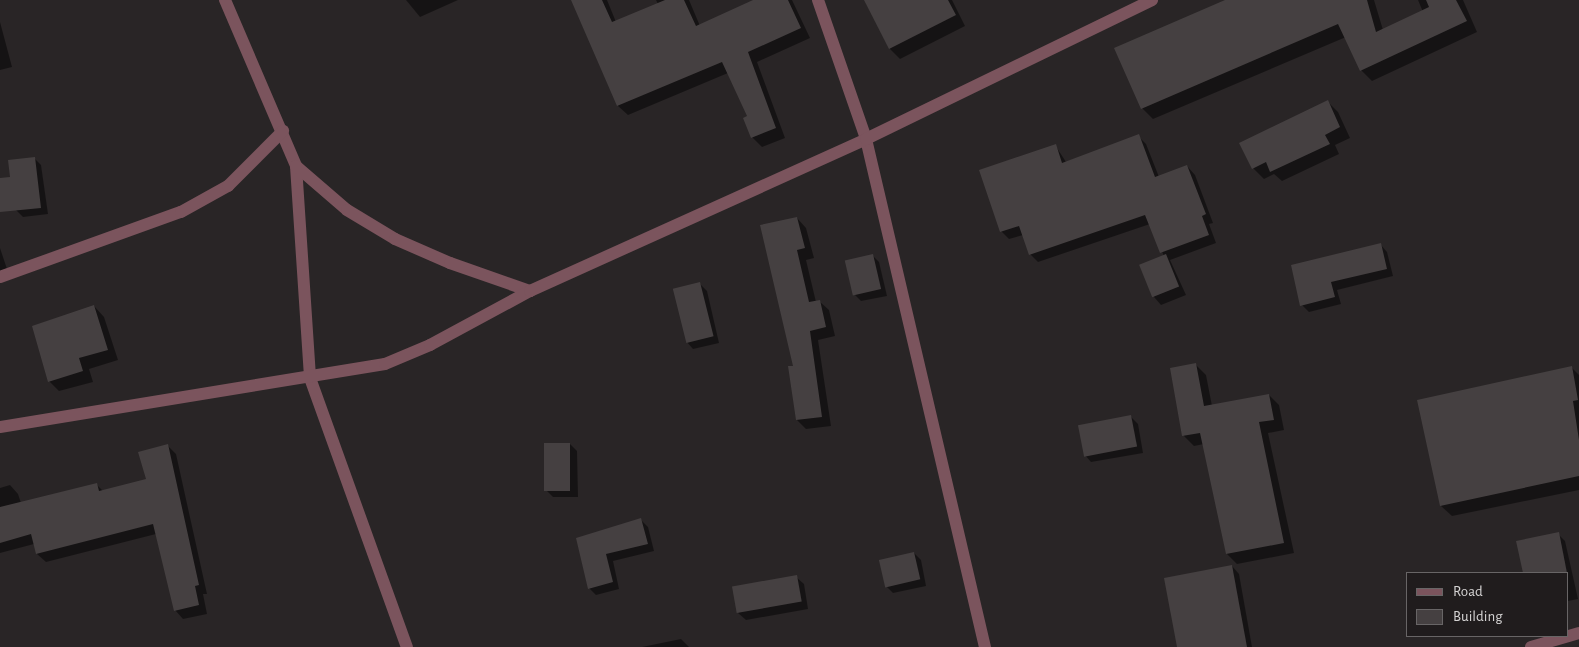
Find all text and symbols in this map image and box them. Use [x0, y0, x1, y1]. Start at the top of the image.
legend [1406, 572, 1569, 637]
text: Road [1453, 584, 1483, 599]
text: Building [1453, 609, 1503, 624]

